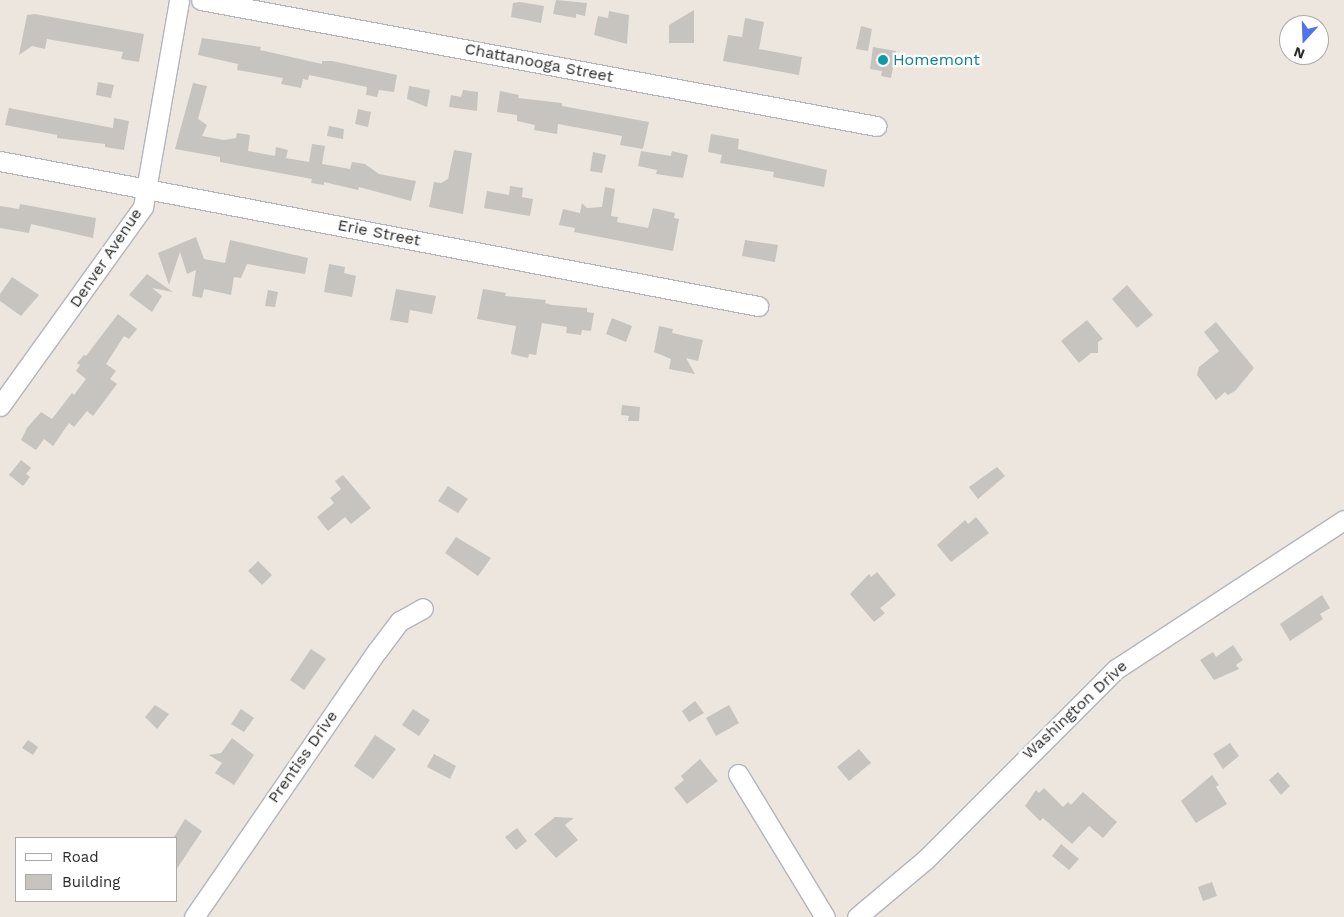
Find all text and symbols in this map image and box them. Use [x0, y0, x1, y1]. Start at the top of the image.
north arrow [1279, 15, 1329, 65]
street label: Chattanooga Street [463, 39, 615, 87]
text: N [1292, 44, 1307, 62]
place label: Homemont [893, 50, 980, 70]
marker: Homemont [877, 54, 889, 66]
street label: Denver Avenue [65, 204, 147, 312]
street label: Erie Street [336, 216, 422, 250]
street label: Washington Drive [1019, 657, 1131, 763]
street label: Prentiss Drive [264, 707, 342, 807]
legend [15, 837, 178, 902]
text: Road [62, 848, 99, 866]
text: Building [62, 873, 120, 891]

